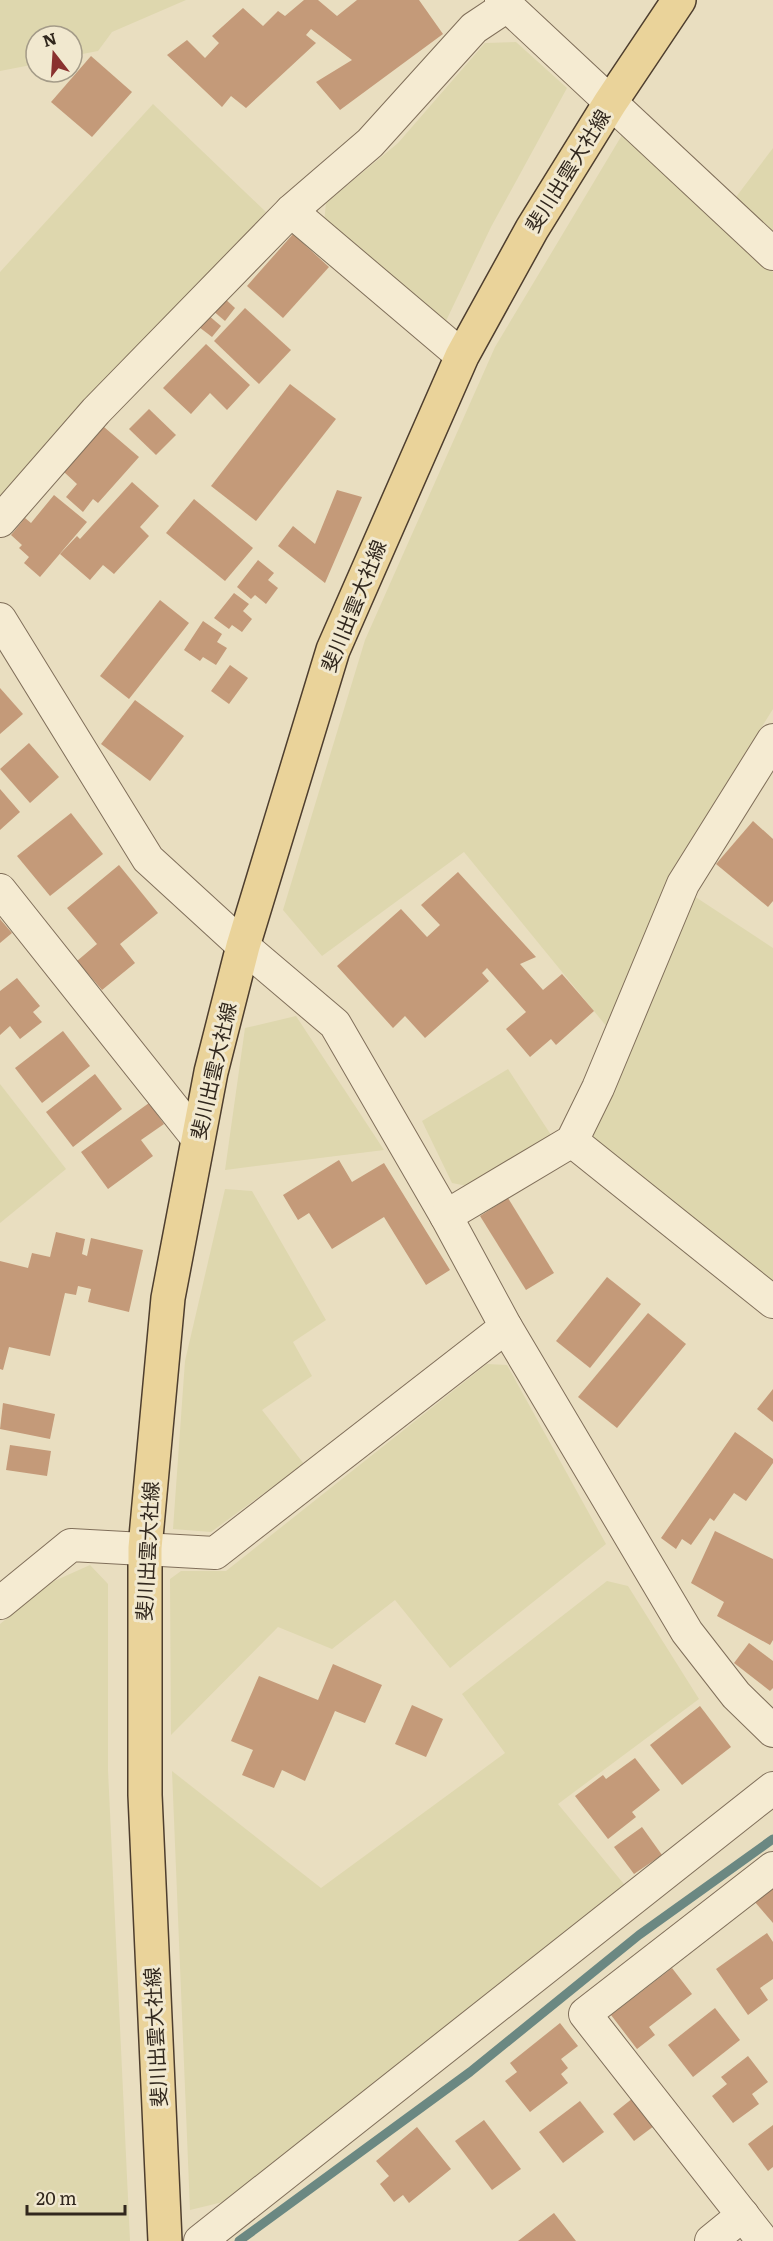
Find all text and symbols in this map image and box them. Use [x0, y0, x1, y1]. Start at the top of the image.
north arrow [24, 24, 84, 84]
text: N [39, 25, 59, 52]
street label: 斐川出雲大社線 [516, 103, 616, 237]
street label: 斐川出雲大社線 [312, 535, 392, 676]
street label: 斐川出雲大社線 [182, 999, 242, 1142]
street label: 斐川出雲大社線 [127, 1480, 165, 1622]
street label: 斐川出雲大社線 [135, 1966, 173, 2108]
scale bar [27, 2178, 124, 2216]
text: 20 m [36, 2184, 77, 2211]

